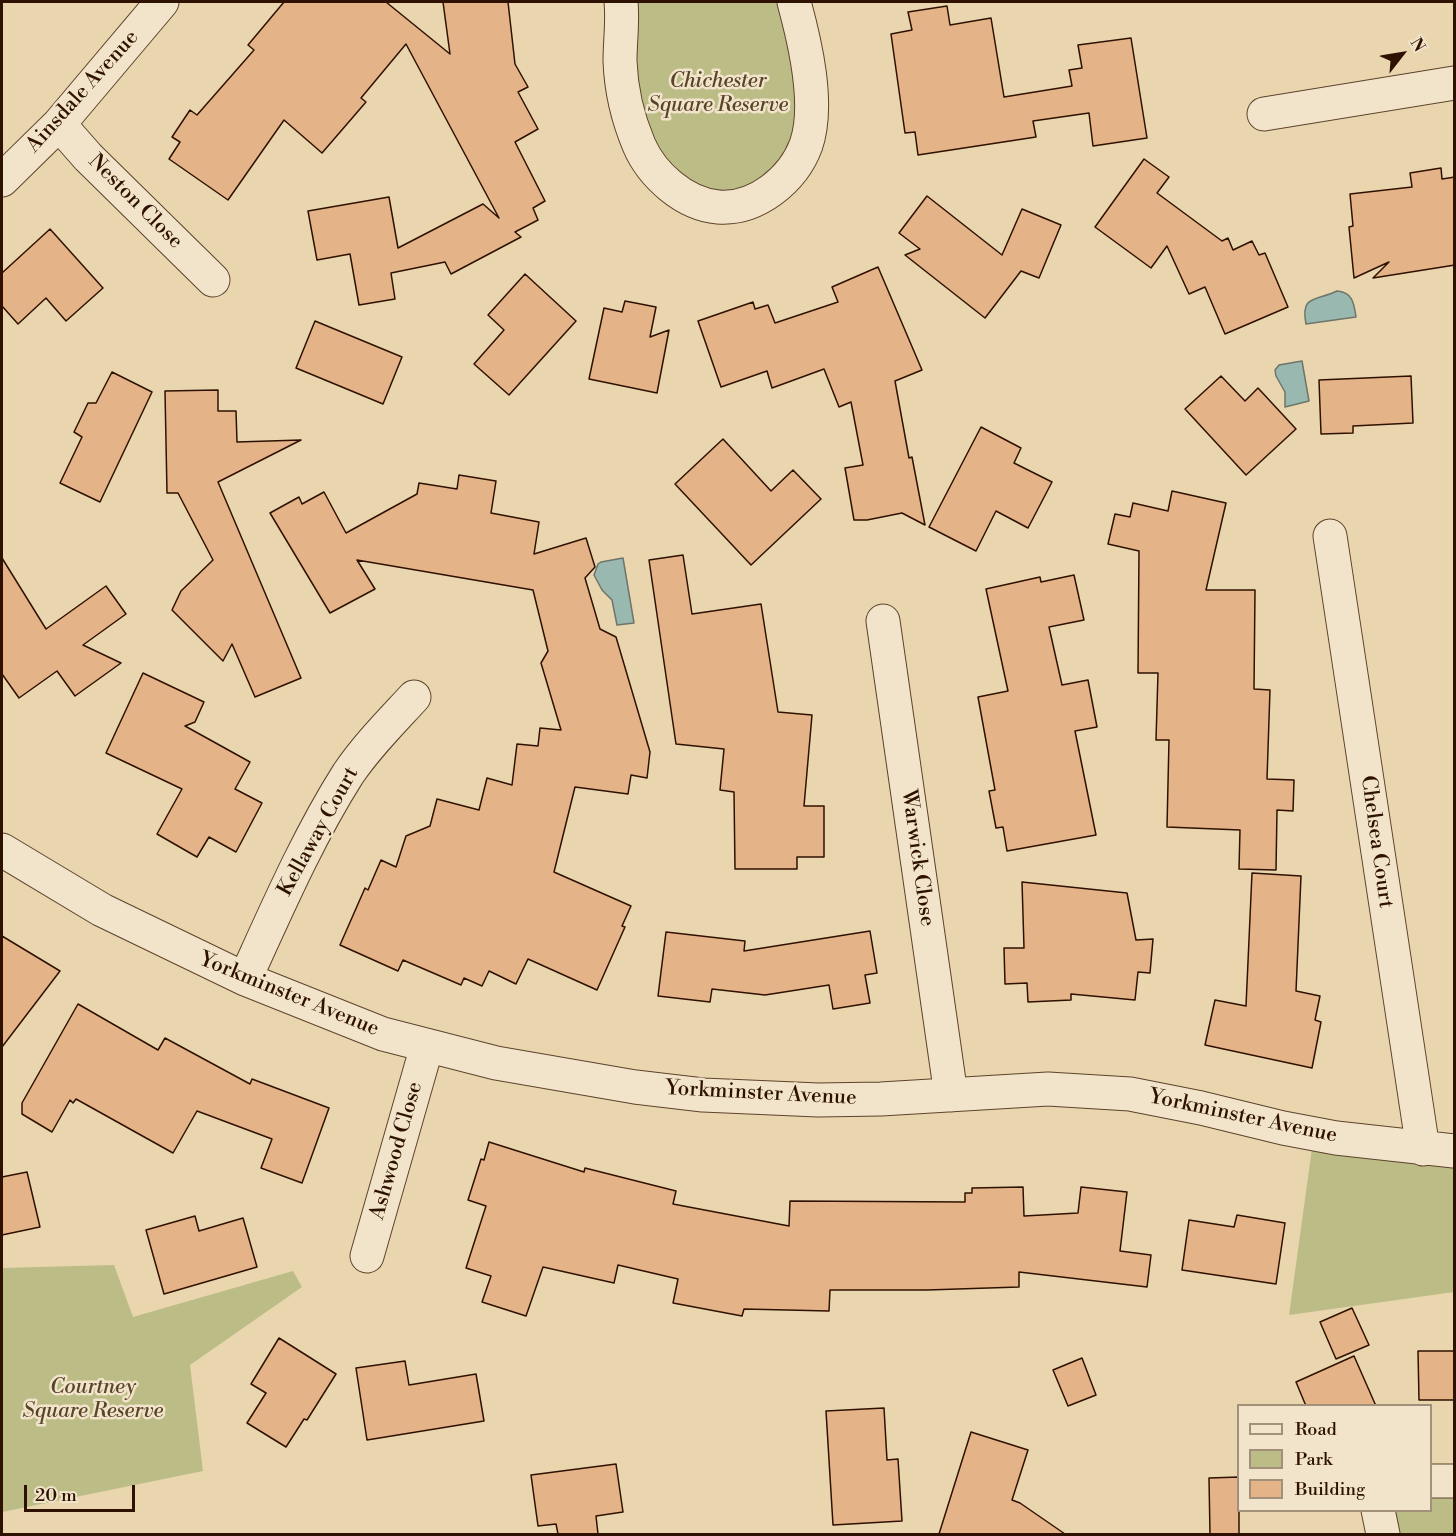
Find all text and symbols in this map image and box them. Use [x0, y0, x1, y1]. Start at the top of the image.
north arrow [1372, 24, 1432, 84]
street label: Ainsdale Avenue [21, 26, 145, 158]
text: N [1406, 34, 1429, 55]
park label: Chichester Square Reserve [648, 69, 788, 119]
street label: Neston Close [82, 149, 188, 255]
street label: Kellaway Court [273, 763, 365, 901]
street label: Chelsea Court [1354, 774, 1398, 910]
street label: Warwick Close [895, 788, 939, 928]
street label: Yorkminster Avenue [196, 947, 382, 1043]
street label: Yorkminster Avenue [665, 1076, 857, 1112]
street label: Ashwood Close [365, 1079, 429, 1223]
street label: Yorkminster Avenue [1147, 1085, 1339, 1149]
park label: Courtney Square Reserve [23, 1375, 163, 1425]
legend [1237, 1404, 1432, 1512]
text: Road [1295, 1418, 1337, 1441]
text: Park [1295, 1448, 1332, 1471]
scale bar [27, 1473, 138, 1511]
text: Building [1295, 1478, 1365, 1501]
text: 20 m [35, 1484, 77, 1507]

